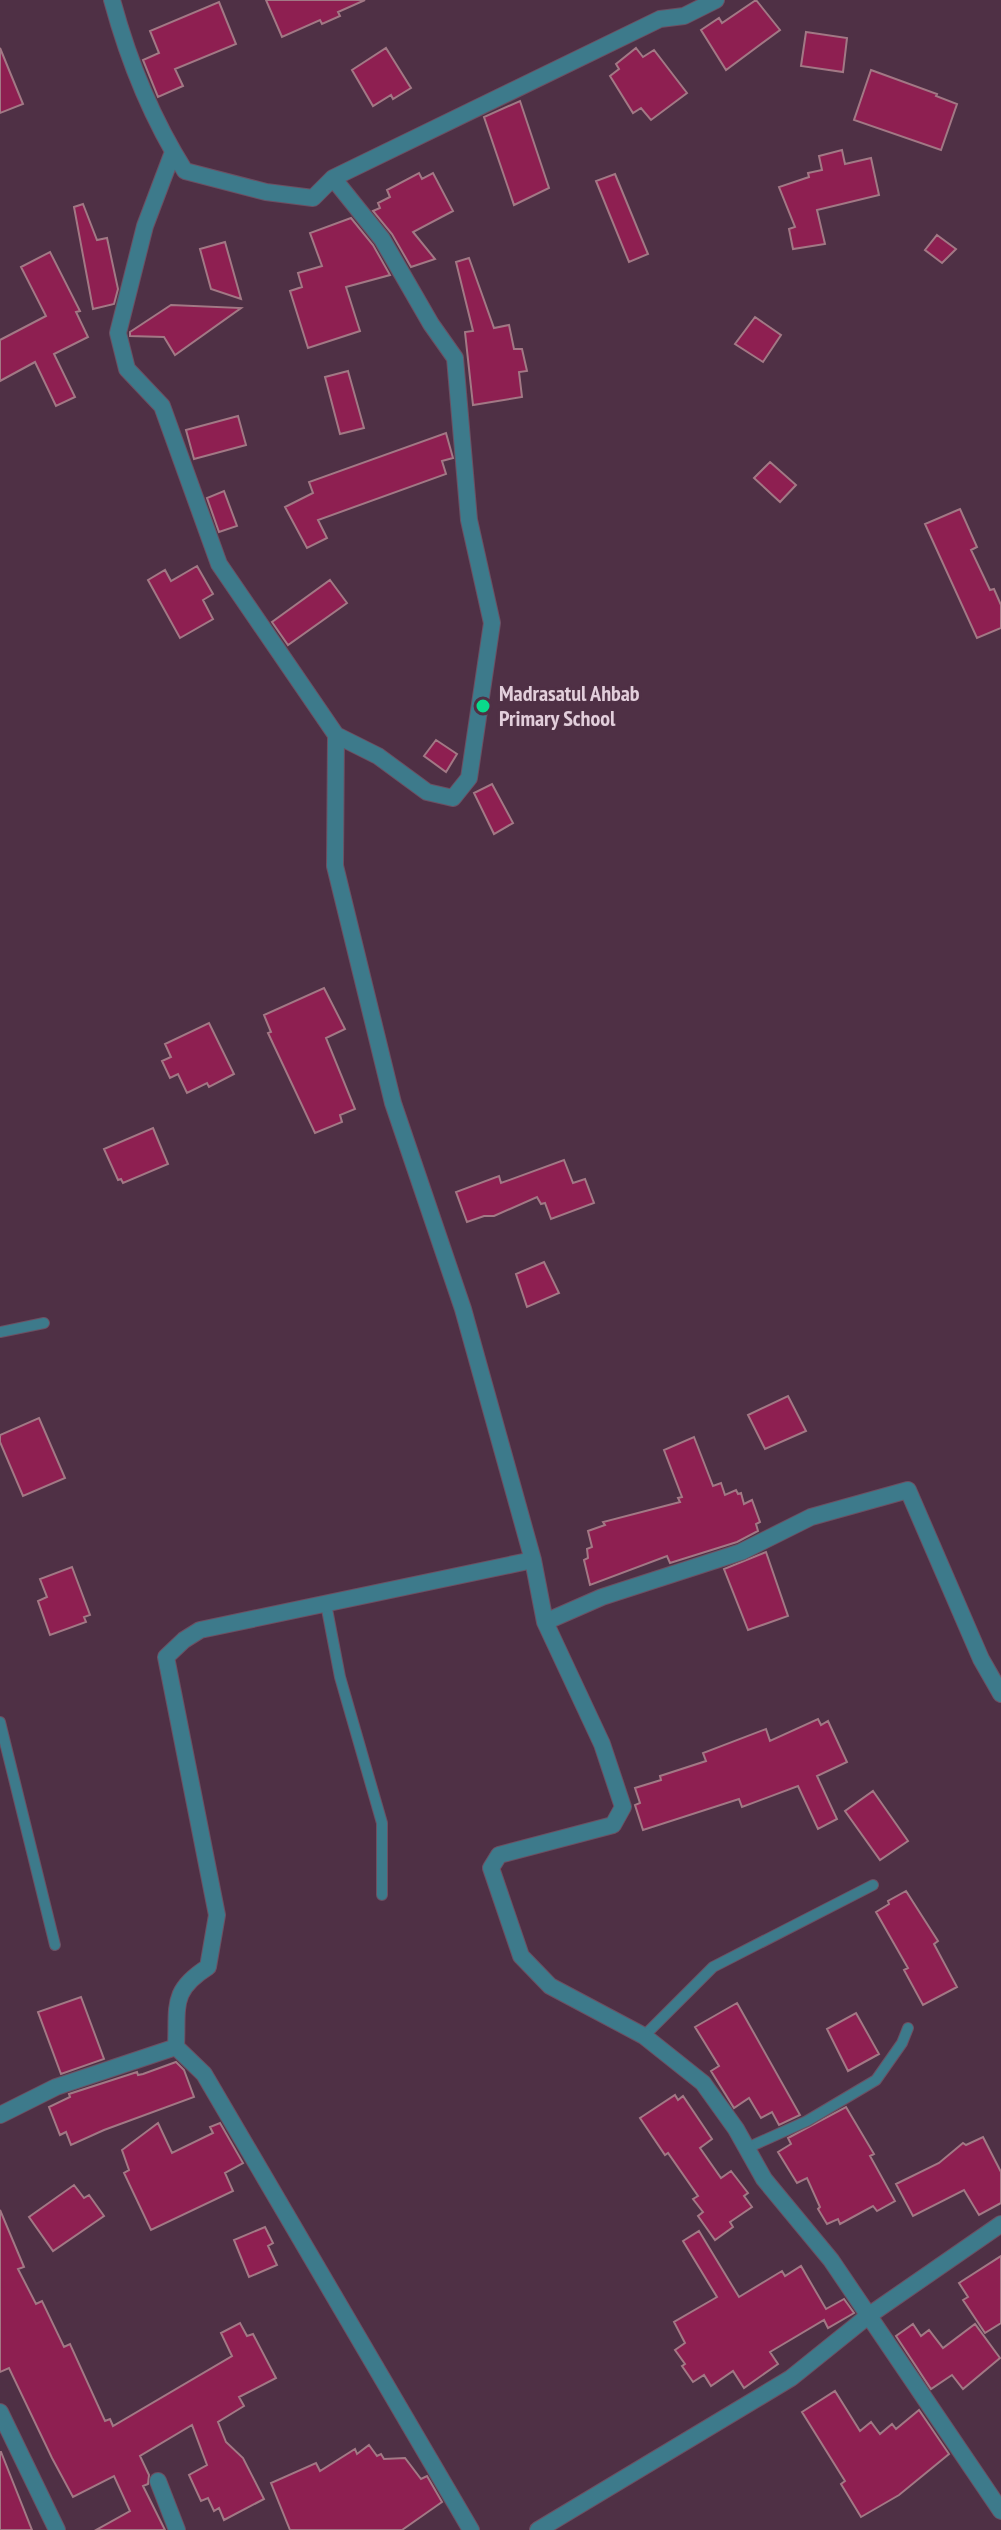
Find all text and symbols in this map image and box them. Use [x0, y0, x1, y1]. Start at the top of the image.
place label: Madrasatul Ahbab Primary School [499, 679, 640, 732]
marker: Madrasatul Ahbab Primary School [474, 697, 492, 715]

